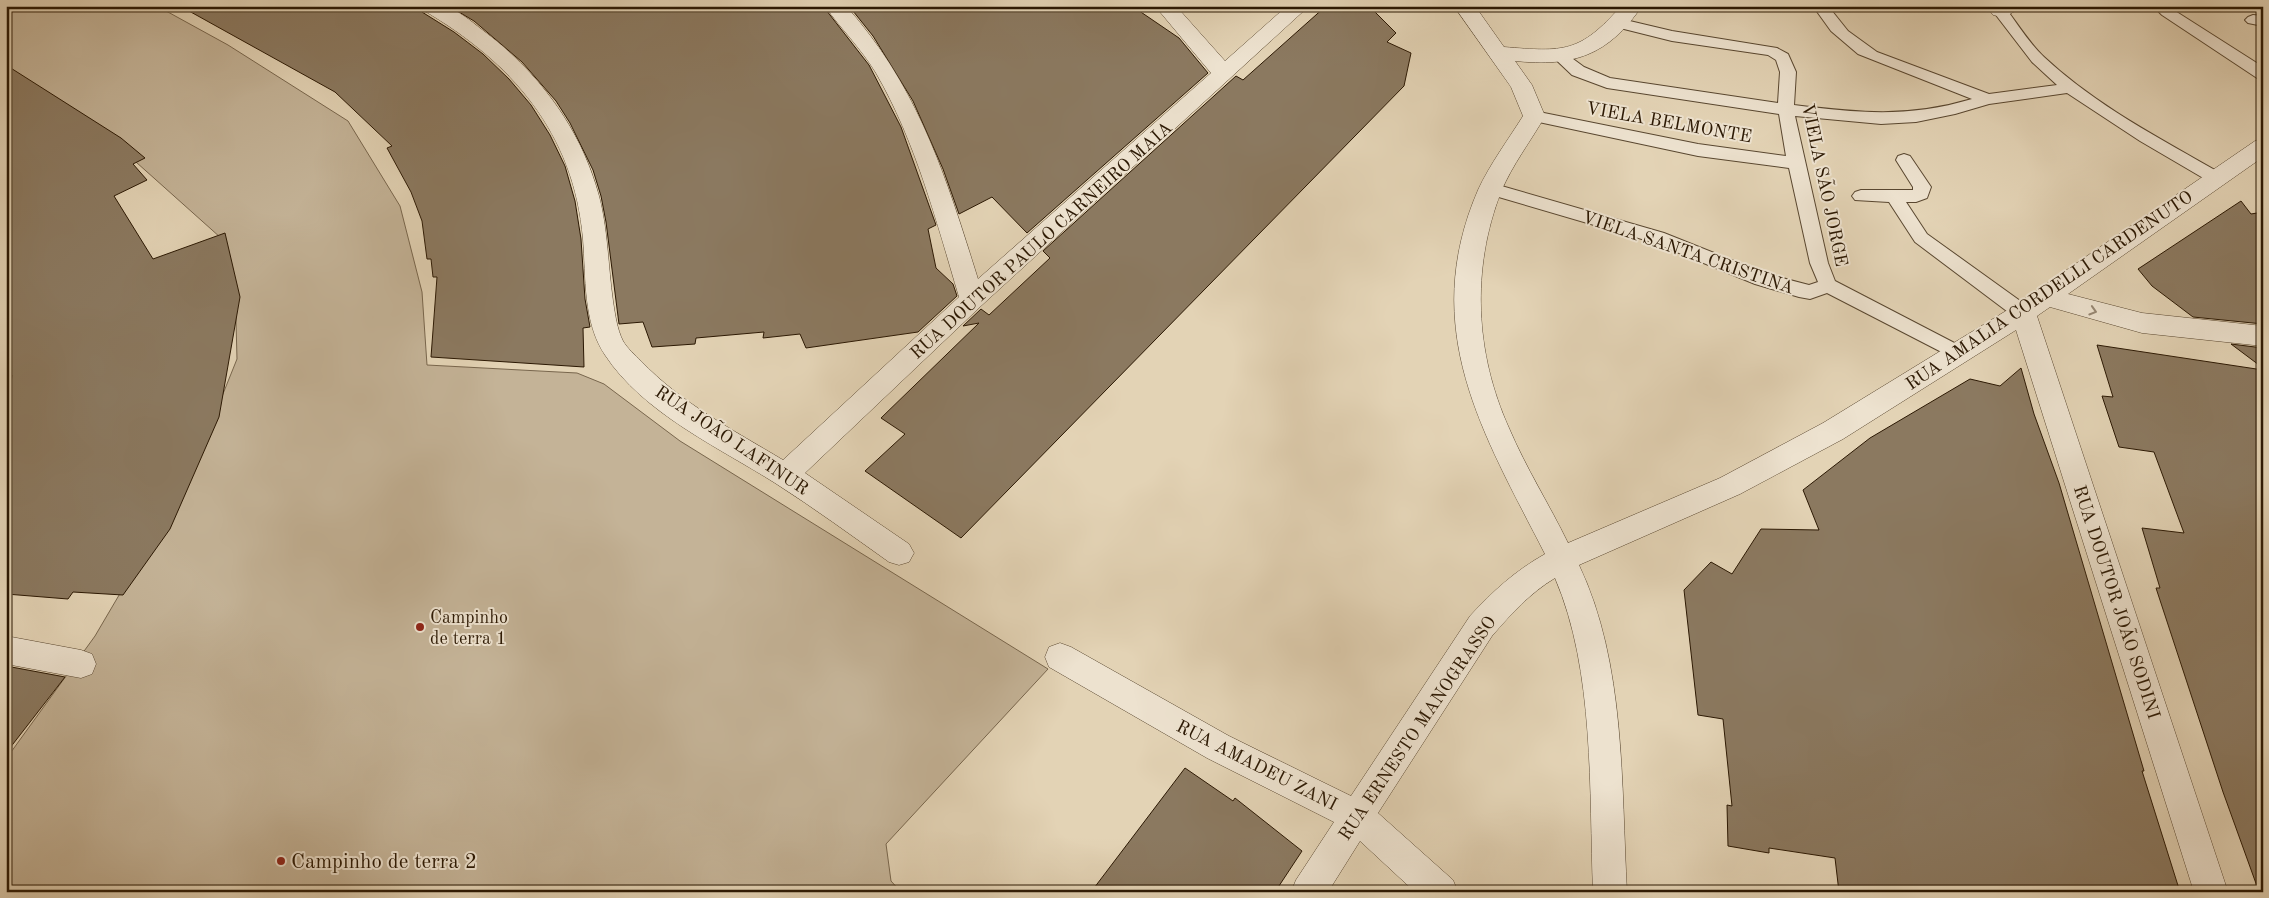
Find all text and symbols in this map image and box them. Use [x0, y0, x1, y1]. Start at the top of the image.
street label: VIELA BELMONTE [1585, 100, 1753, 146]
street label: VIELA SÃO JORGE [1798, 101, 1854, 268]
street label: RUA DOUTOR PAULO CARNEIRO MAIA [907, 118, 1176, 363]
street label: RUA AMALIA CORDELLI CARDENUTO [1903, 188, 2196, 394]
street label: VIELA SANTA CRISTINA [1579, 208, 1796, 298]
one-way arrow [2088, 305, 2096, 315]
street label: RUA JOÃO LAFINUR [651, 379, 814, 499]
street label: RUA DOUTOR JOÃO SODINI [2070, 482, 2166, 721]
place label: Campinho de terra 1 [430, 609, 508, 648]
street label: RUA ERNESTO MANOGRASSO [1336, 613, 1500, 844]
marker: Campinho de terra 1 [414, 621, 426, 633]
street label: RUA AMADEU ZANI [1173, 717, 1340, 814]
place label: Campinho de terra 2 [291, 852, 477, 873]
marker: Campinho de terra 2 [275, 855, 287, 867]

